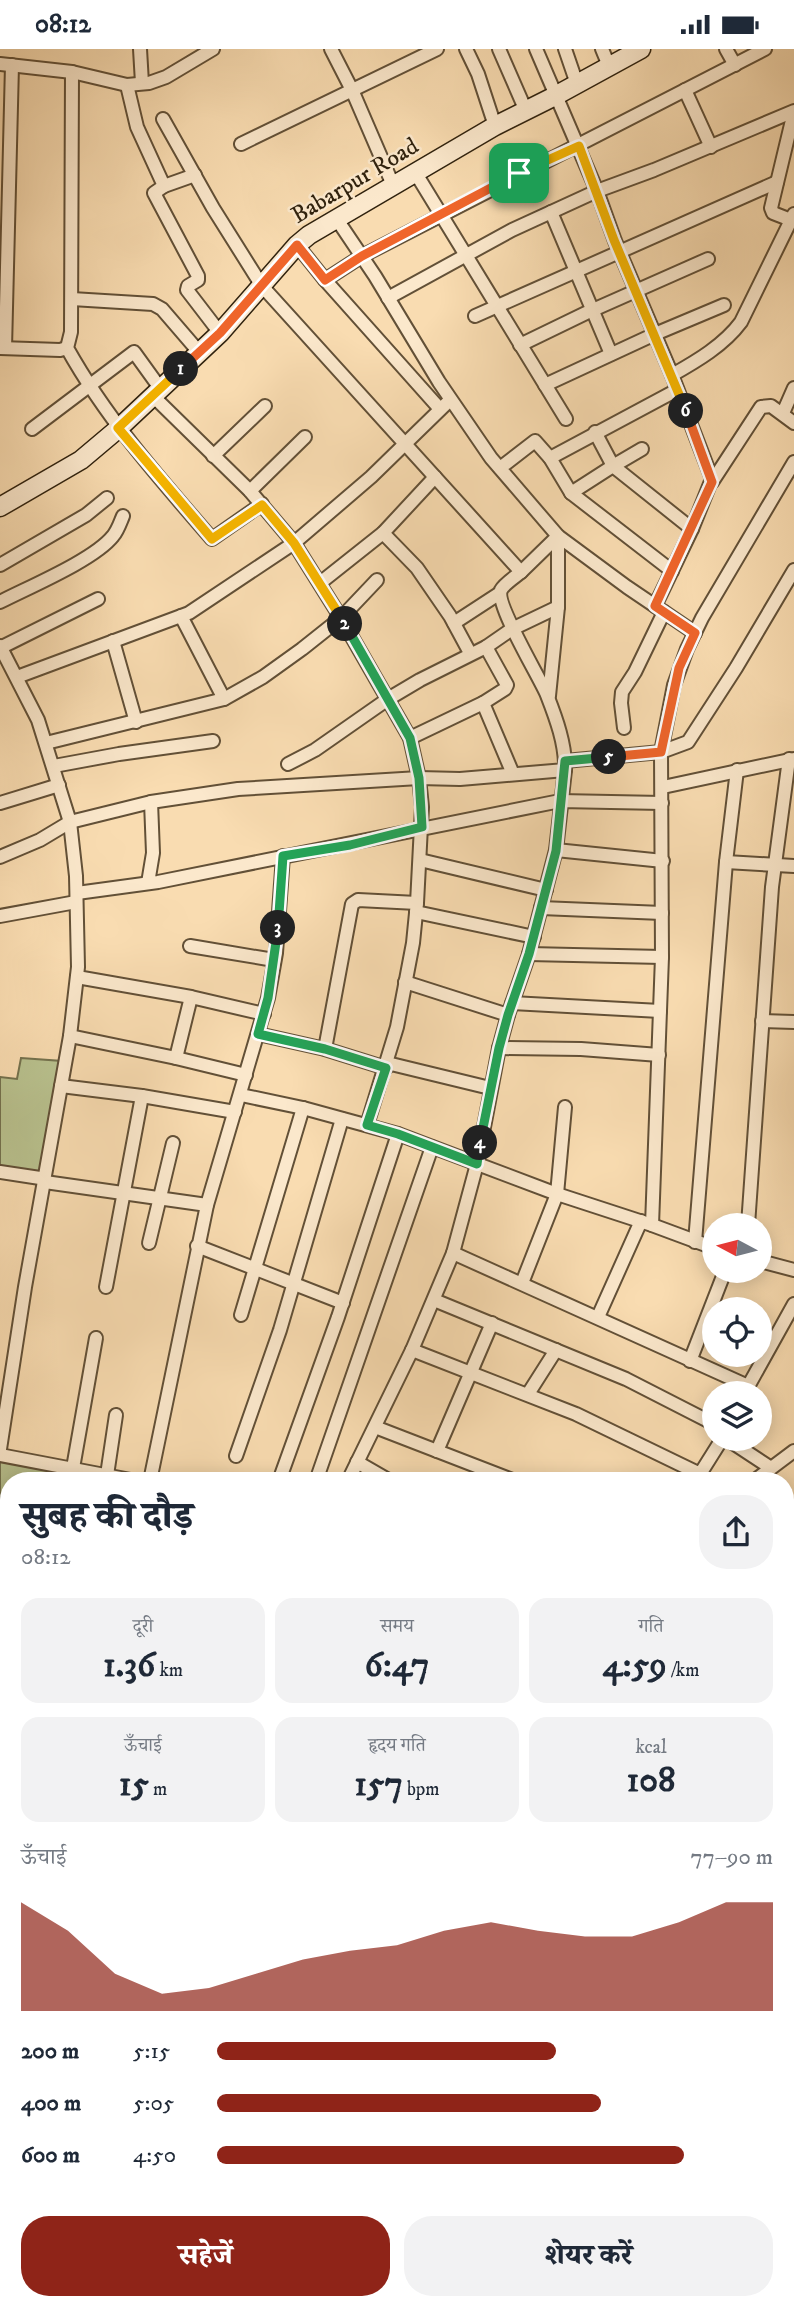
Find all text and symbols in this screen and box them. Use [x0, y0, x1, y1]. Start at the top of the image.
text: 08:12 [35, 8, 91, 41]
street label: Babarpur Road [286, 131, 424, 231]
pin [489, 143, 549, 203]
icon: arrive [500, 154, 538, 192]
pin: 1 [164, 351, 198, 387]
text: 1 [177, 357, 184, 380]
pin: 6 [668, 393, 704, 429]
text: 6 [681, 399, 690, 422]
pin: 2 [328, 607, 362, 641]
text: 2 [340, 612, 349, 635]
pin: 5 [592, 739, 626, 775]
text: 5 [604, 745, 613, 768]
pin: 3 [260, 911, 296, 945]
text: 3 [274, 916, 281, 939]
pin: 4 [462, 1125, 498, 1161]
text: 4 [474, 1131, 485, 1154]
north arrow [702, 1213, 772, 1283]
map controls [702, 1213, 772, 1451]
button: locate [702, 1297, 772, 1367]
button: layers [702, 1381, 772, 1451]
text: सुबह की दौड़ [21, 1493, 193, 1541]
button: share [699, 1495, 773, 1569]
text: 08:12 [21, 1543, 71, 1572]
text: दूरी [133, 1615, 153, 1638]
text: समय [380, 1615, 414, 1638]
text: गति [639, 1615, 663, 1638]
text: 1.36 [103, 1644, 155, 1688]
text: 6:47 [365, 1644, 429, 1688]
text: 4:59 [602, 1644, 667, 1688]
text: km [155, 1659, 183, 1682]
text: /km [667, 1659, 700, 1682]
text: ऊँचाई [124, 1734, 162, 1757]
text: हृदय गति [368, 1734, 426, 1757]
text: kcal [635, 1736, 667, 1759]
text: 108 [626, 1759, 676, 1803]
text: 15 [119, 1763, 149, 1807]
text: 157 [354, 1763, 403, 1807]
text: m [149, 1778, 167, 1801]
text: bpm [403, 1778, 440, 1801]
text: ऊँचाई [21, 1843, 66, 1872]
text: 77–90 m [691, 1843, 773, 1872]
text: 200 m [21, 2037, 79, 2066]
text: 5:15 [133, 2037, 170, 2066]
text: 400 m [21, 2089, 81, 2118]
text: 5:05 [133, 2089, 174, 2118]
text: 600 m [21, 2141, 80, 2170]
text: 4:50 [133, 2141, 176, 2170]
button: सहेजें [21, 2216, 390, 2296]
button: शेयर करें [404, 2216, 773, 2296]

